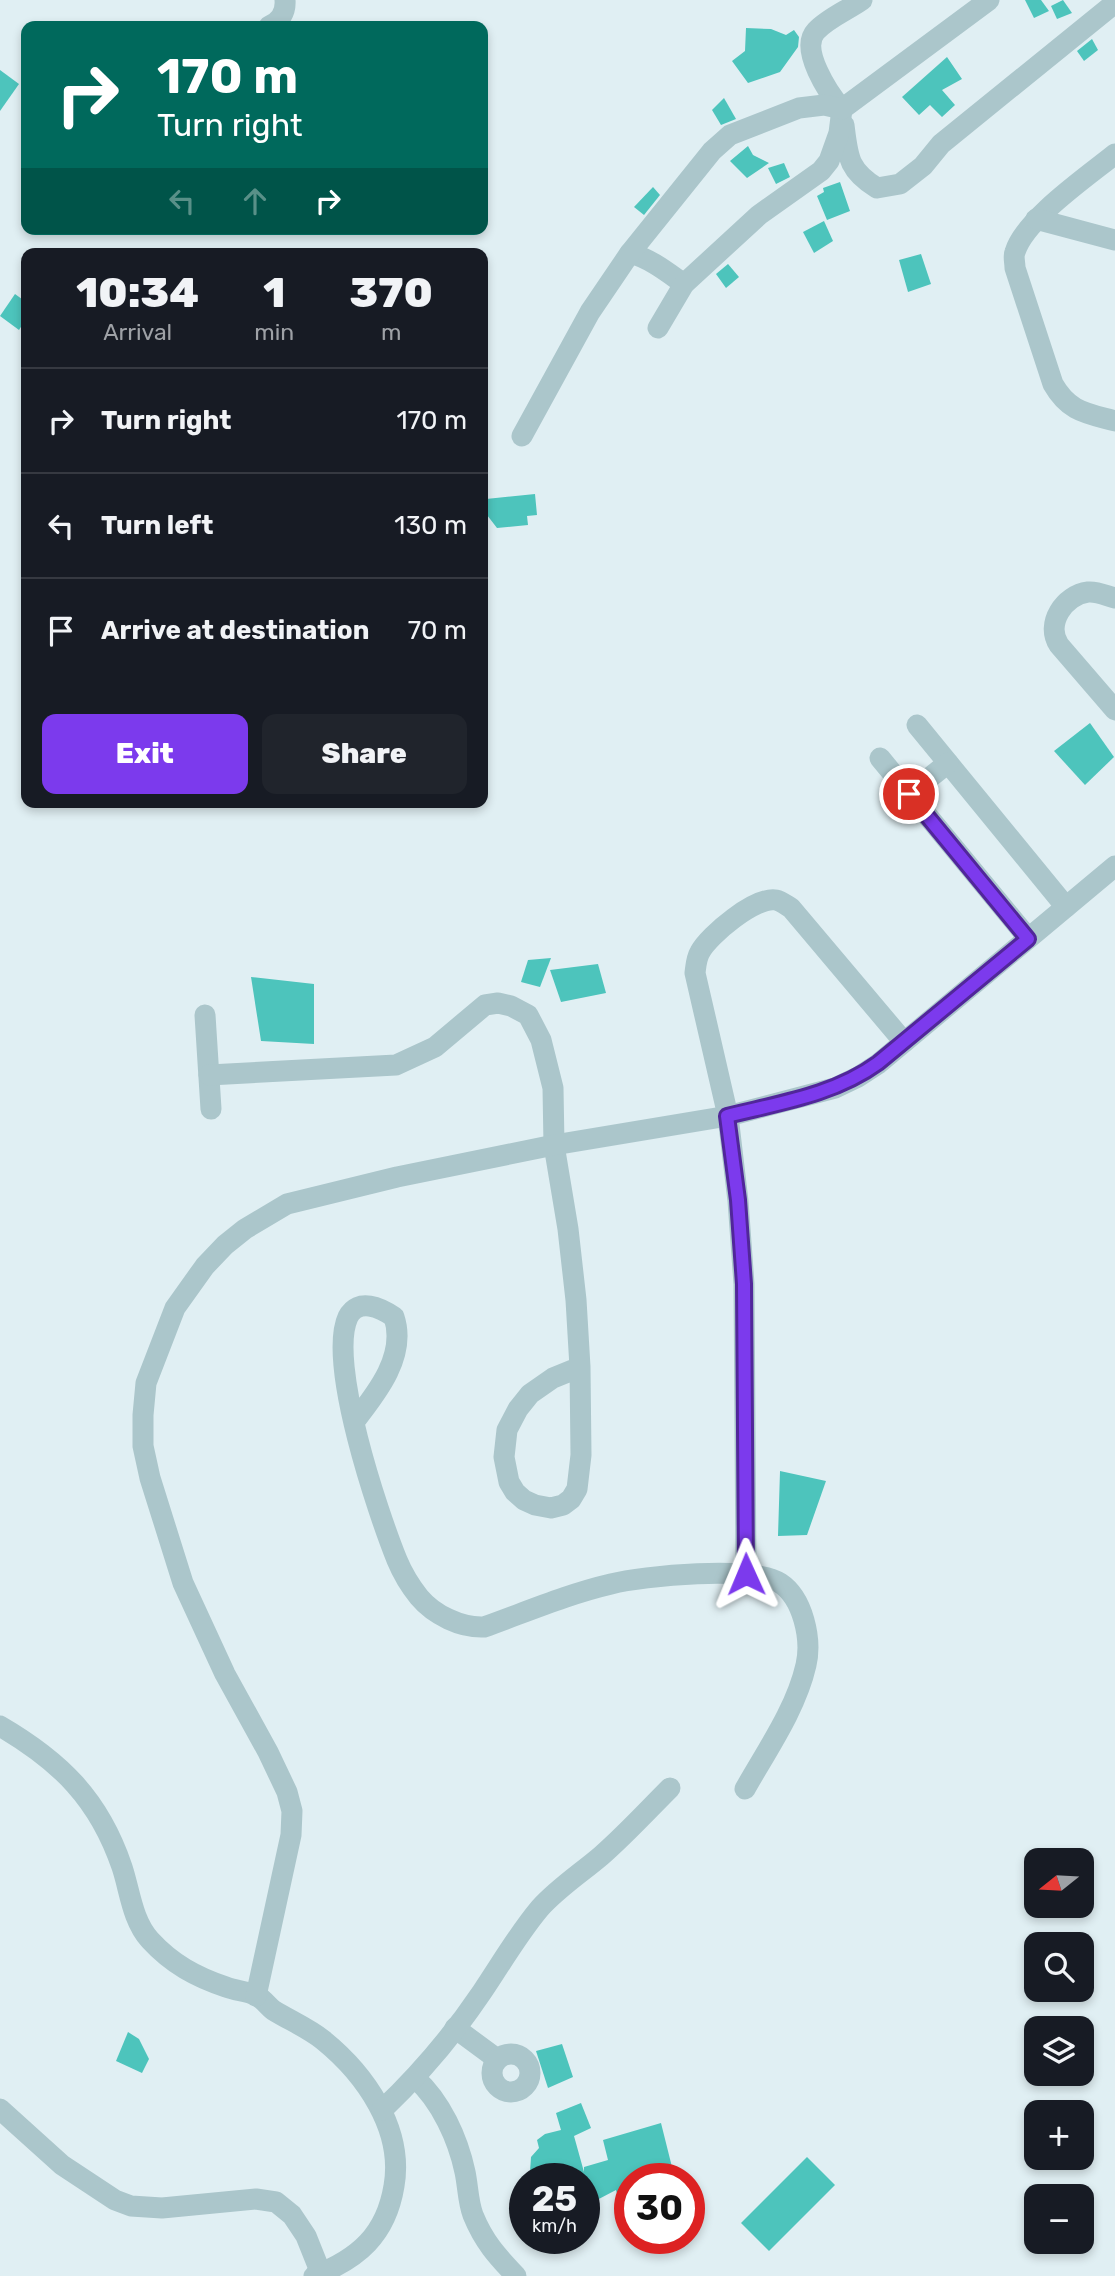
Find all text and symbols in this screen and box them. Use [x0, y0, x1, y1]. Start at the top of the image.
text: 170 m [157, 47, 298, 105]
icon: right [42, 49, 133, 140]
text: Turn right [157, 106, 302, 144]
icon: left [163, 182, 201, 220]
icon: ahead [236, 182, 274, 220]
icon: right [309, 182, 347, 220]
text: 10:34 [76, 268, 199, 318]
text: 1 [263, 268, 285, 318]
text: 370 [350, 268, 433, 318]
text: Arrival [103, 318, 172, 346]
text: min [254, 318, 294, 346]
text: m [381, 318, 401, 346]
icon: right [42, 402, 80, 440]
text: Turn right [101, 405, 231, 436]
text: 170 m [397, 405, 467, 436]
icon: left [42, 507, 80, 545]
text: Turn left [101, 510, 213, 541]
text: 130 m [394, 510, 467, 541]
icon: arrive [42, 612, 80, 650]
text: Arrive at destination [101, 615, 369, 646]
text: 70 m [408, 615, 467, 646]
button: Exit [42, 714, 248, 794]
button: Share [262, 714, 467, 794]
pin [879, 764, 939, 824]
icon: arrive [890, 775, 928, 813]
position arrow [709, 1537, 783, 1611]
north arrow [1024, 1848, 1094, 1918]
map controls [1024, 1848, 1094, 2254]
button: search [1024, 1932, 1094, 2002]
button: layers [1024, 2016, 1094, 2086]
button: + [1024, 2100, 1094, 2170]
speed limit sign: 30 [614, 2163, 705, 2254]
text: 25 [532, 2178, 577, 2220]
button: − [1024, 2184, 1094, 2254]
text: km/h [532, 2215, 577, 2237]

